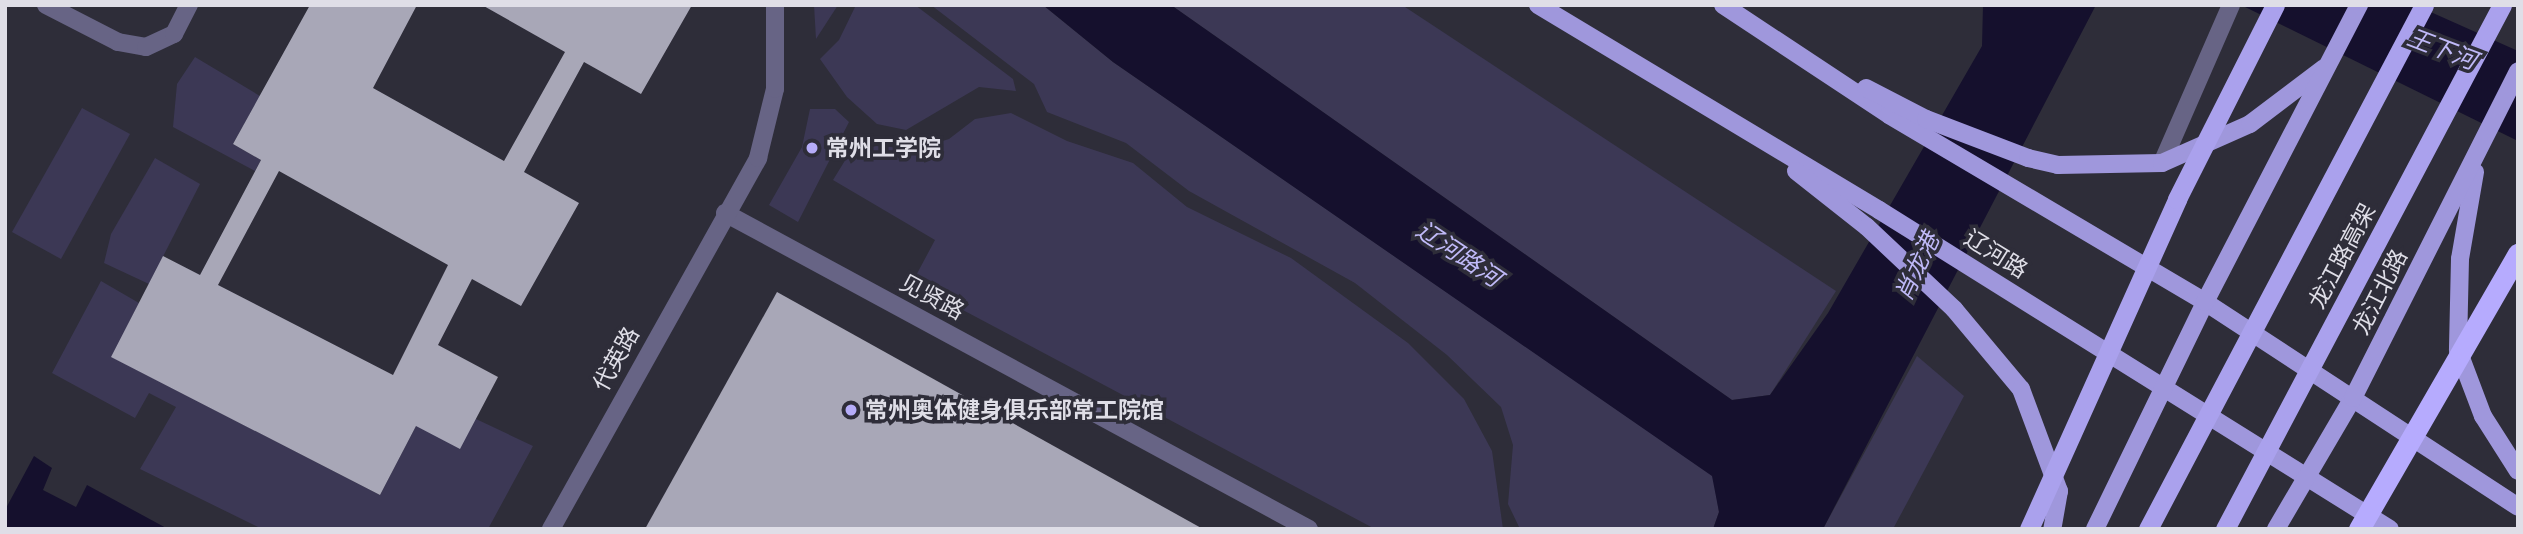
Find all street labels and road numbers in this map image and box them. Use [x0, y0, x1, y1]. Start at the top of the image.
street label: 龙江路高架 [2303, 199, 2381, 313]
street label: 辽河路 [1959, 224, 2033, 284]
street label: 龙江北路 [2347, 245, 2413, 339]
street label: 见贤路 [895, 269, 969, 325]
street label: 代英路 [587, 322, 645, 396]

